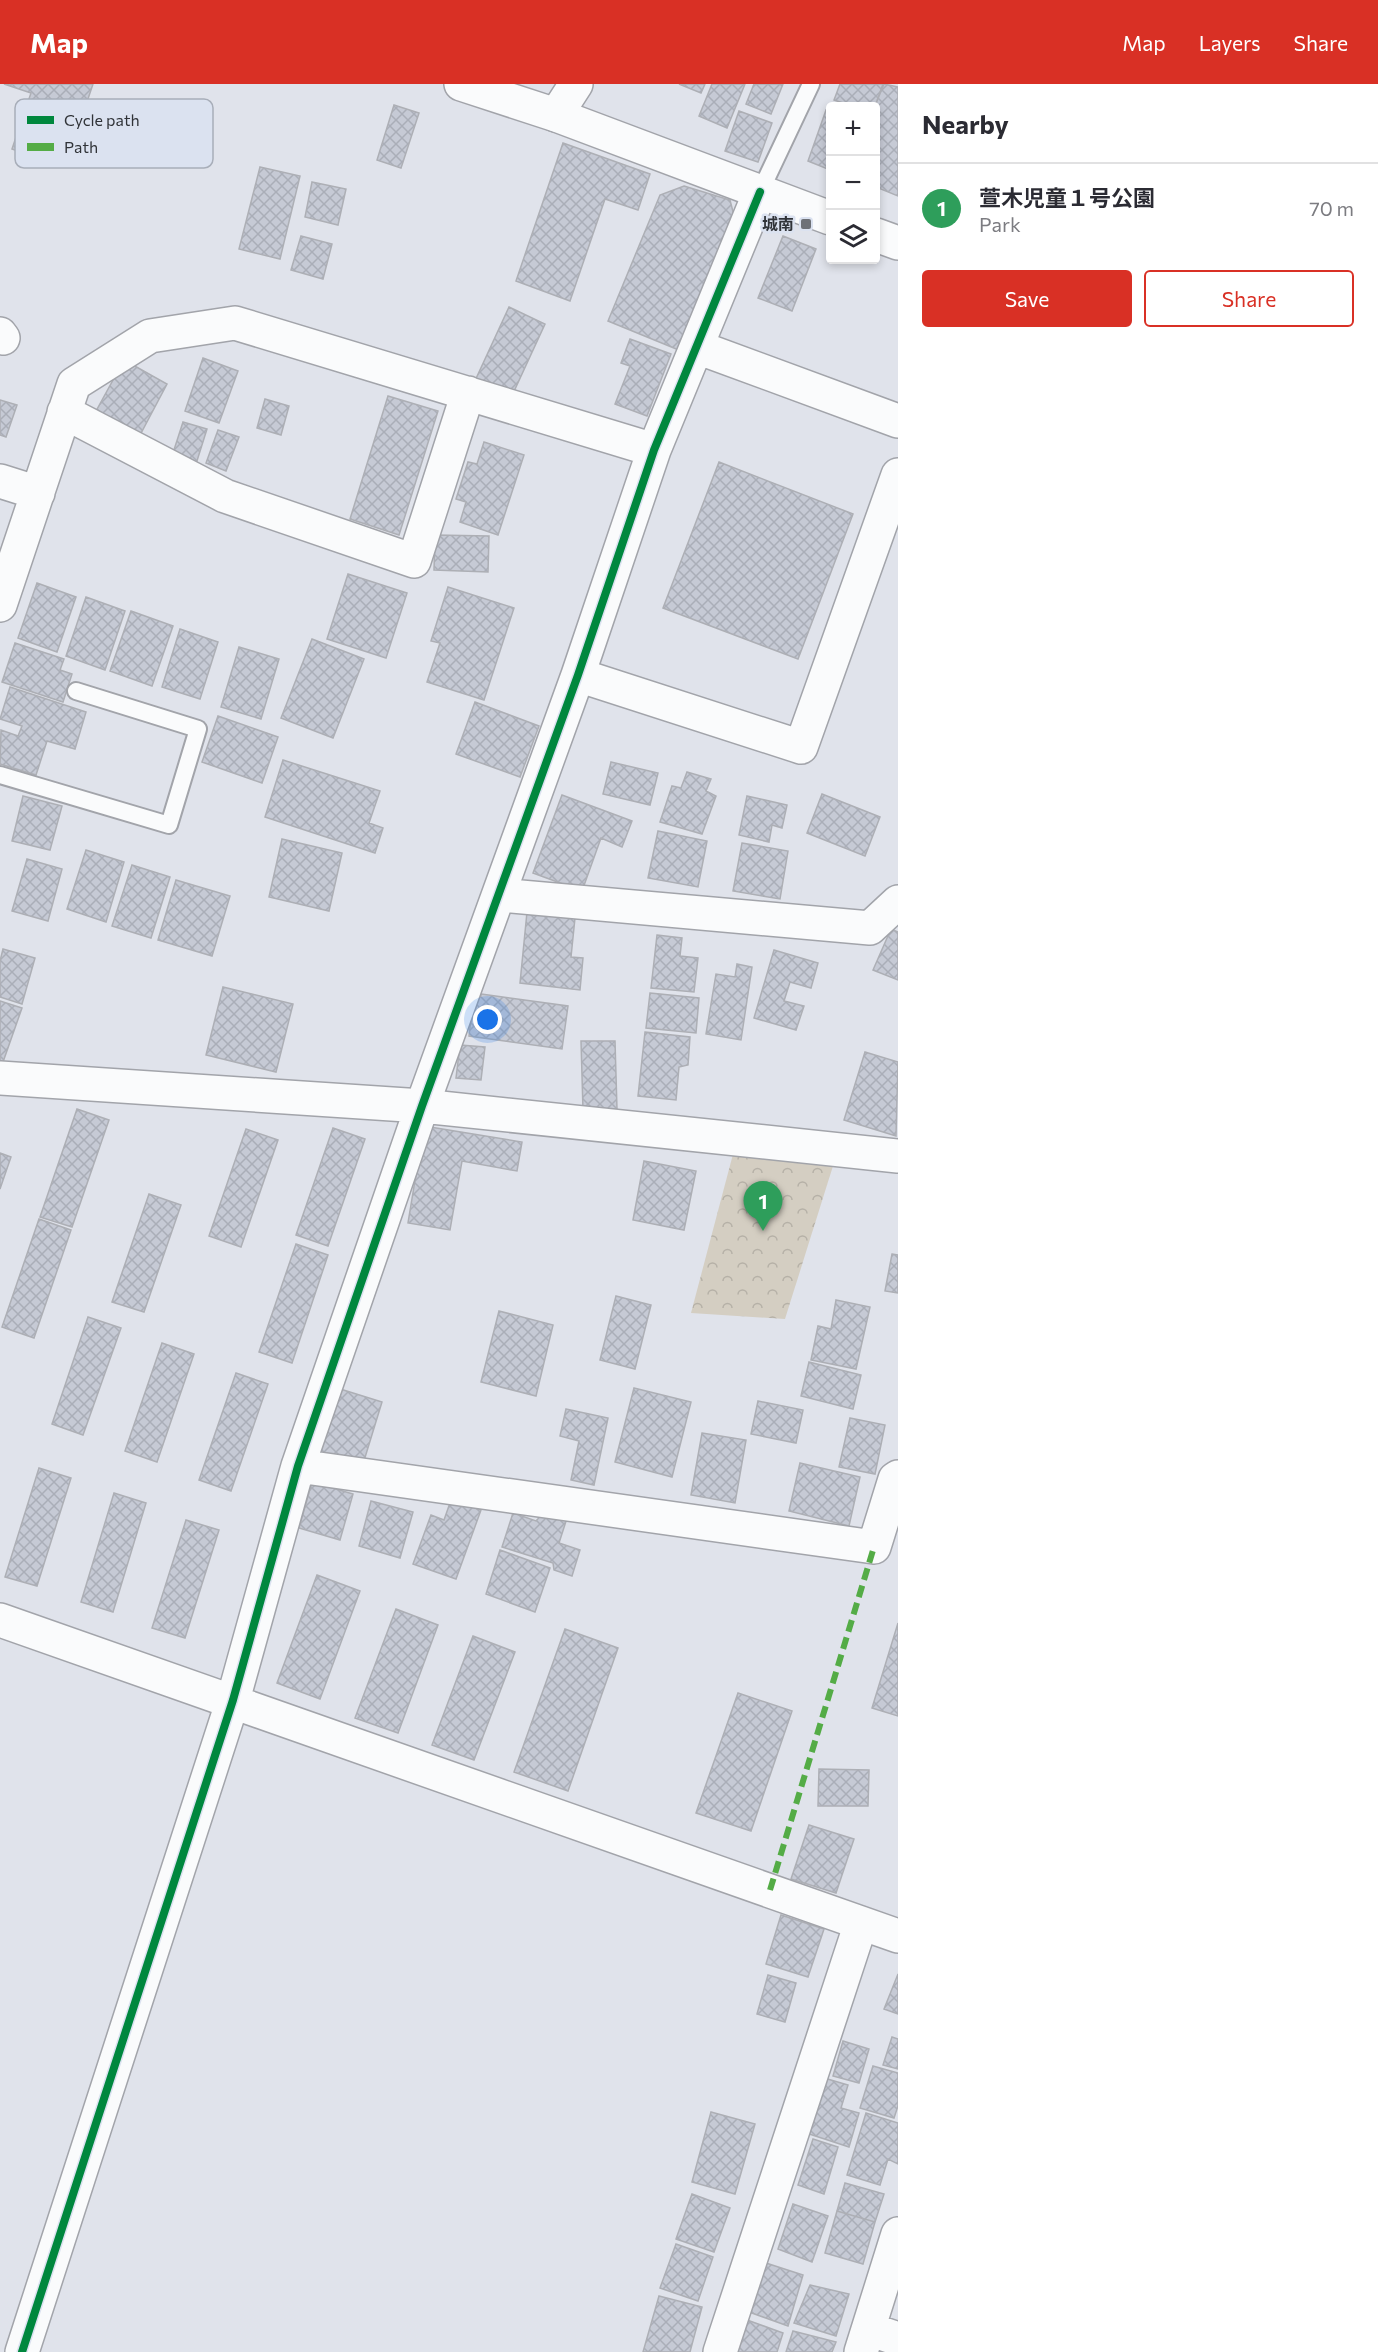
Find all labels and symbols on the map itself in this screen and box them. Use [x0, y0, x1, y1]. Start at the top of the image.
legend [15, 99, 213, 168]
text: Cycle path [64, 110, 140, 129]
text: Path [64, 137, 98, 156]
place label: 城南 [762, 214, 794, 233]
marker: 城南 [799, 217, 813, 231]
your location [473, 1005, 502, 1034]
pin: 1 [744, 1182, 783, 1231]

